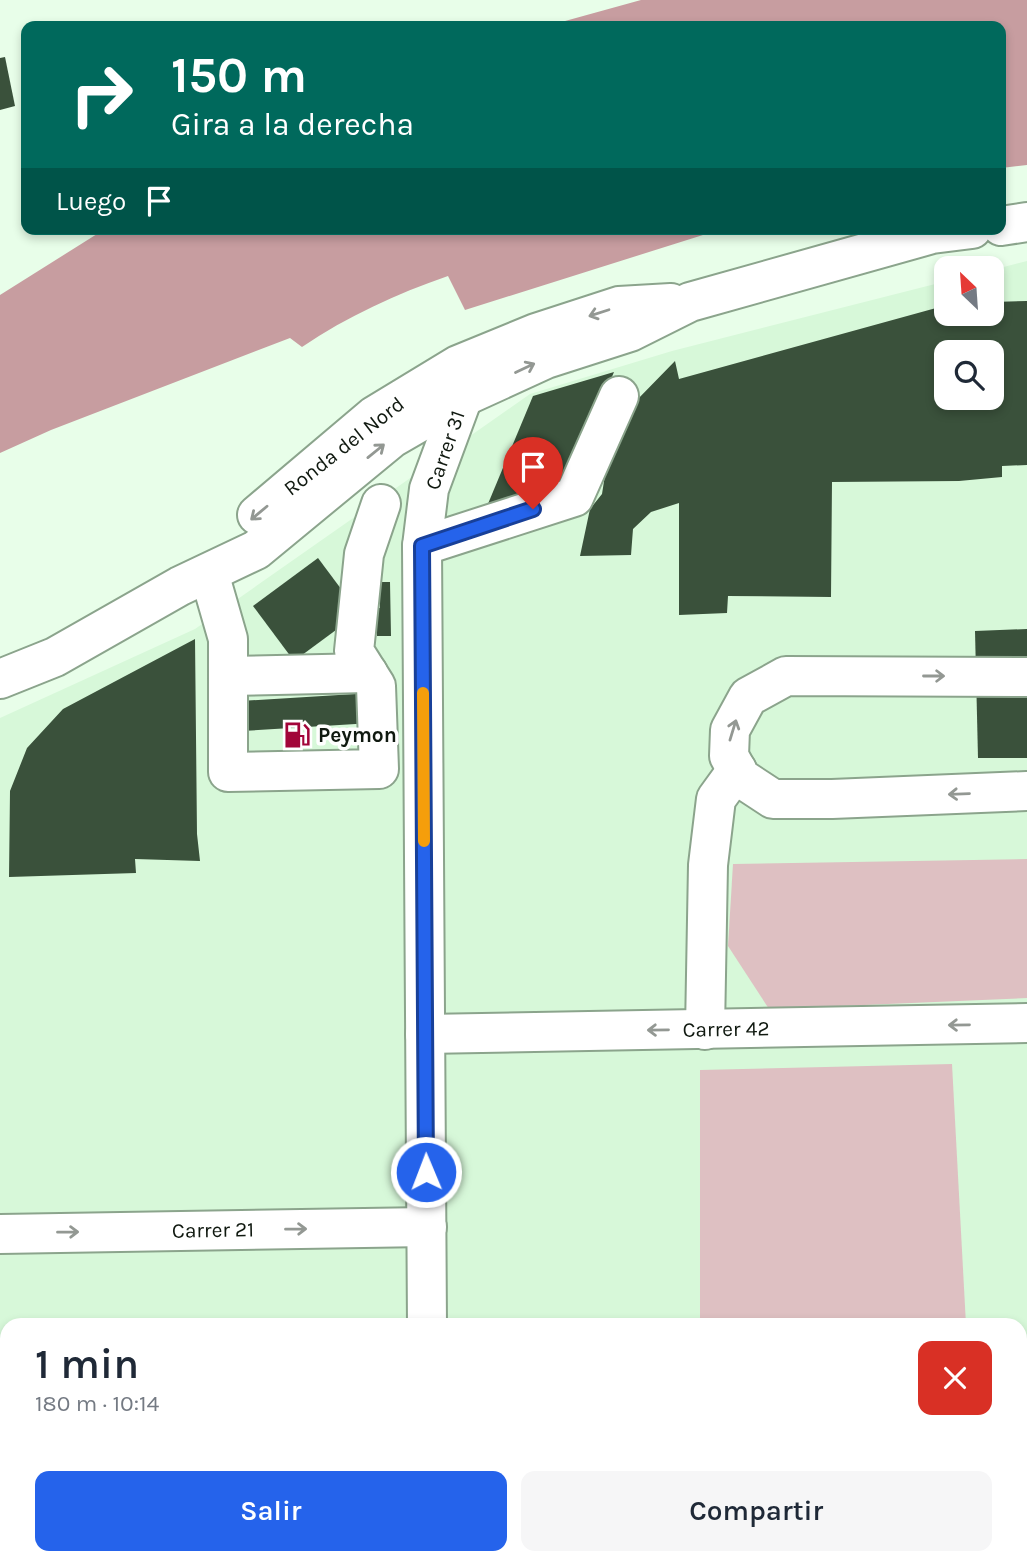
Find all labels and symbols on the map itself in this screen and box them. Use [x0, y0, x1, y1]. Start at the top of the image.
north arrow [934, 256, 1004, 326]
one-way arrow [588, 307, 610, 320]
one-way arrow [514, 361, 536, 374]
street label: Ronda del Nord [279, 392, 409, 500]
street label: Carrer 31 [420, 407, 470, 493]
pin [503, 437, 563, 509]
one-way arrow [367, 444, 385, 459]
one-way arrow [250, 505, 268, 521]
one-way arrow [922, 669, 945, 683]
one-way arrow [728, 719, 741, 741]
fuel station icon: Peymon [282, 720, 312, 750]
place label: Peymon [318, 723, 397, 747]
one-way arrow [948, 787, 971, 800]
street label: Carrer 42 [682, 1016, 770, 1042]
one-way arrow [948, 1018, 971, 1031]
one-way arrow [647, 1023, 670, 1037]
position arrow [389, 1135, 463, 1209]
street label: Carrer 21 [172, 1217, 254, 1243]
one-way arrow [284, 1222, 307, 1235]
one-way arrow [56, 1226, 79, 1239]

